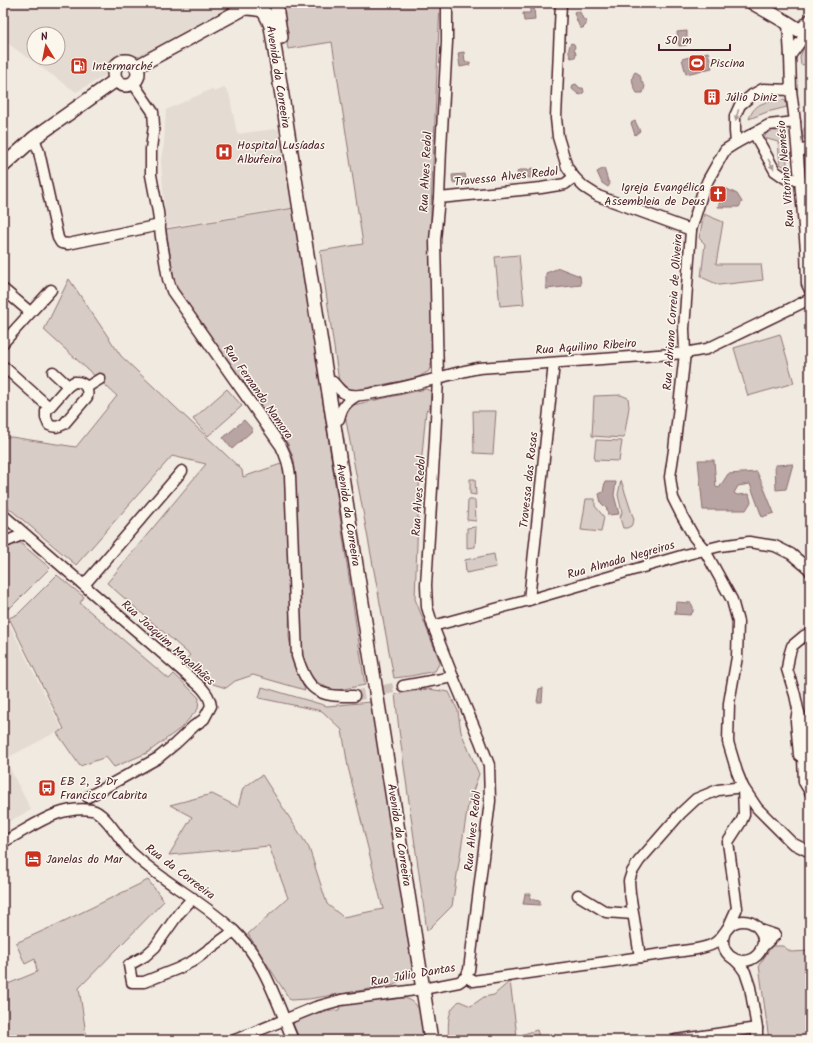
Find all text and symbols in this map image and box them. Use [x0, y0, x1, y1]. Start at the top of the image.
street label: Avenida da Correeira [261, 24, 296, 130]
north arrow [26, 26, 66, 66]
scale bar [659, 26, 730, 52]
text: N [39, 28, 49, 47]
text: 50 m [665, 31, 692, 50]
sports icon: Piscina [687, 53, 707, 73]
place label: Piscina [710, 54, 745, 73]
fuel station icon: Intermarché [69, 56, 89, 76]
place label: Intermarché [92, 57, 153, 76]
building icon: Júlio Diniz [702, 87, 722, 107]
place label: Júlio Diniz [725, 88, 778, 107]
one-way arrow [734, 109, 740, 121]
street label: Rua Vitorino Nemésio [772, 120, 800, 228]
street label: Rua Alves Redol [414, 131, 438, 213]
place label: Hospital Lusíadas Albufeira [237, 136, 325, 169]
hospital icon: Hospital Lusíadas Albufeira [214, 142, 234, 162]
one-way arrow [768, 158, 775, 170]
street label: Travessa Alves Redol [453, 162, 559, 192]
place label: Igreja Evangélica Assembleia de Deus [604, 178, 705, 211]
church icon: Igreja Evangélica Assembleia de Deus [708, 184, 728, 204]
street label: Rua Adriano Correia de Oliveira [658, 233, 688, 391]
street label: Rua Aquilino Ribeiro [535, 334, 637, 360]
street label: Rua Fernando Namora [218, 341, 298, 444]
street label: Travessa das Rosas [514, 431, 544, 529]
street label: Rua Alves Redol [407, 455, 431, 537]
street label: Avenida da Correeira [331, 462, 366, 568]
street label: Rua Almada Negreiros [565, 536, 677, 584]
street label: Rua Joaquim Magalhães [117, 596, 219, 690]
place label: EB 2, 3 Dr Francisco Cabrita [60, 772, 148, 805]
bus stop icon: EB 2, 3 Dr Francisco Cabrita [37, 778, 57, 798]
street label: Avenida da Correeira [382, 782, 417, 888]
street label: Rua Alves Redol [459, 790, 487, 872]
street label: Rua da Correeira [141, 839, 219, 905]
hotel icon: Janelas do Mar [23, 849, 43, 869]
place label: Janelas do Mar [46, 850, 124, 869]
street label: Rua Júlio Dantas [369, 958, 457, 992]

